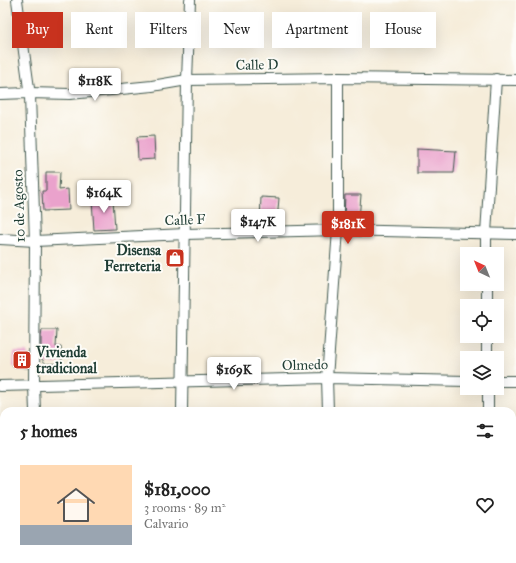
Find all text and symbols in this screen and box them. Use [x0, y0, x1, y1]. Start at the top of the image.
chip: Buy [12, 12, 63, 48]
chip: Rent [71, 12, 127, 48]
chip: Filters [135, 12, 201, 48]
chip: New [209, 12, 264, 48]
chip: Apartment [272, 12, 362, 48]
chip: House [370, 12, 436, 48]
street label: Calle D [235, 56, 279, 74]
pin: $118K [67, 68, 123, 102]
text: $118K [78, 73, 112, 89]
street label: 10 de Agosto [9, 169, 29, 243]
pin: $164K [76, 180, 132, 214]
text: $164K [86, 185, 122, 201]
pin: $147K [230, 209, 286, 243]
street label: Calle F [164, 211, 206, 229]
pin: $181K [320, 211, 376, 245]
text: $147K [240, 214, 276, 230]
text: $181K [331, 216, 365, 232]
place label: Disensa Ferreteria [104, 242, 162, 275]
shop icon: Disensa Ferreteria [164, 247, 186, 269]
north arrow [460, 247, 504, 291]
map controls [460, 247, 504, 395]
button: locate [460, 299, 504, 343]
place label: Vivienda tradicional [35, 344, 98, 377]
building icon: Vivienda tradicional [11, 349, 33, 371]
button: layers [460, 351, 504, 395]
street label: Olmedo [282, 356, 328, 374]
pin: $169K [206, 357, 262, 391]
text: $169K [216, 362, 252, 378]
icon: filters [474, 420, 496, 442]
text: 5 homes [20, 421, 77, 442]
text: $181,000 [144, 479, 211, 500]
icon: home [52, 481, 100, 529]
icon: heart [474, 494, 496, 516]
text: 3 rooms · 89 m² [144, 500, 226, 516]
text: Calvario [144, 516, 188, 532]

